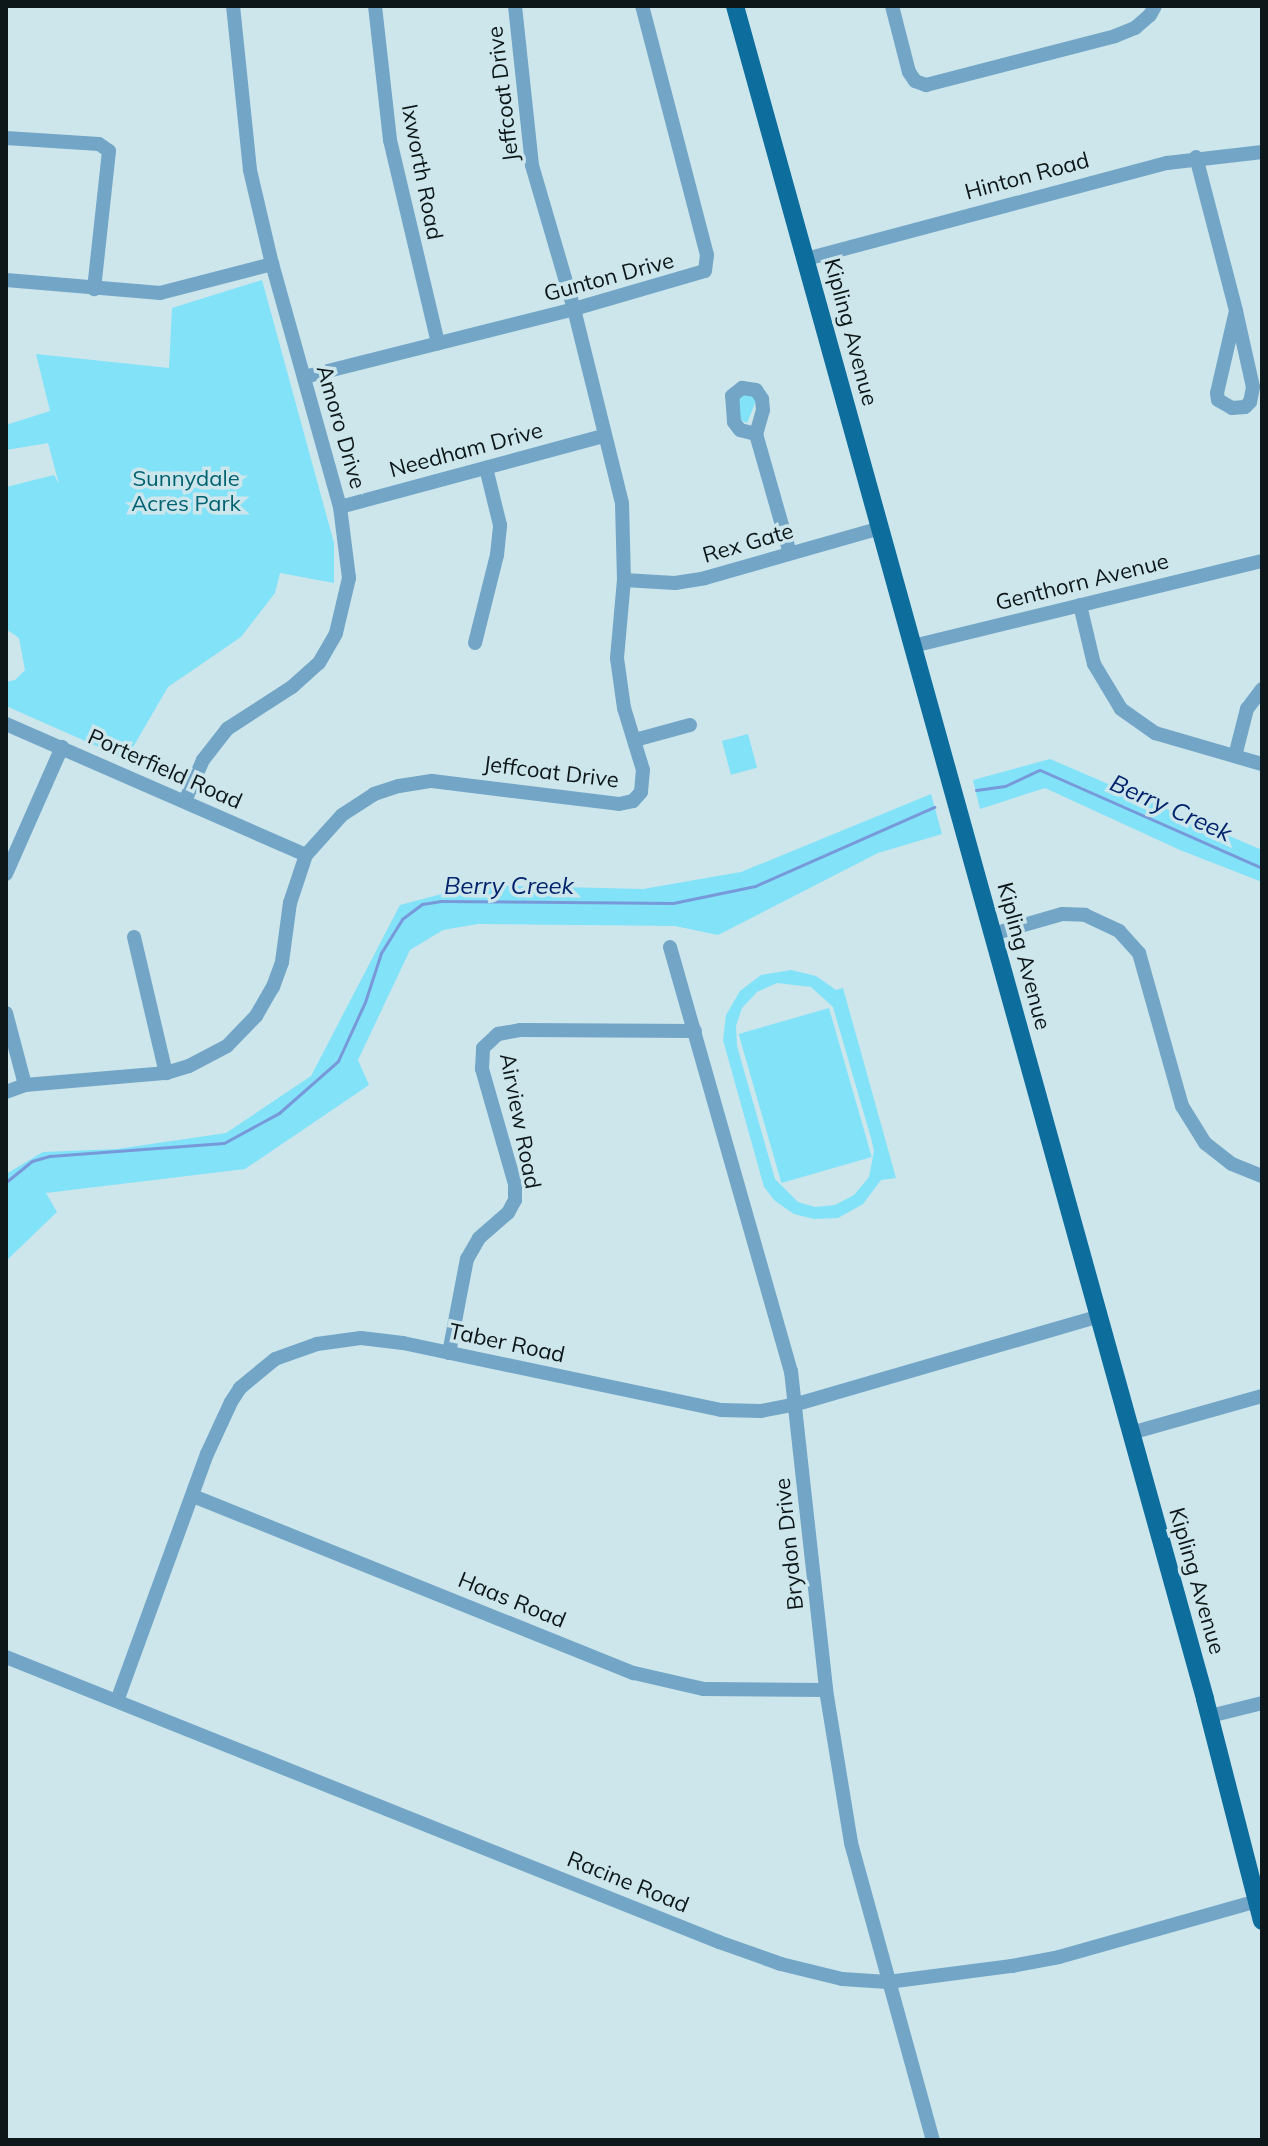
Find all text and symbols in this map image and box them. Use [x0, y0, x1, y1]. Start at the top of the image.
street label: Jeffcoat Drive [482, 25, 524, 163]
street label: Ixworth Road [396, 102, 448, 242]
street label: Hinton Road [962, 147, 1092, 205]
street label: Gunton Drive [541, 247, 677, 307]
street label: Kipling Avenue [819, 255, 883, 409]
street label: Amoro Drive [311, 362, 371, 492]
street label: Needham Drive [386, 417, 546, 483]
park label: Sunnydale Acres Park [131, 465, 241, 516]
street label: Rex Gate [700, 517, 796, 569]
street label: Genthorn Avenue [993, 548, 1171, 616]
street label: Porterfield Road [84, 723, 246, 815]
street label: Jeffcoat Drive [482, 751, 620, 793]
water label: Berry Creek [1106, 768, 1236, 848]
water label: Berry Creek [444, 872, 574, 900]
street label: Kipling Avenue [992, 879, 1056, 1033]
street label: Airview Road [494, 1051, 546, 1191]
street label: Taber Road [447, 1318, 567, 1368]
street label: Brydon Drive [769, 1477, 809, 1611]
street label: Kipling Avenue [1163, 1505, 1231, 1657]
street label: Haas Road [454, 1566, 570, 1634]
street label: Racine Road [563, 1846, 693, 1918]

